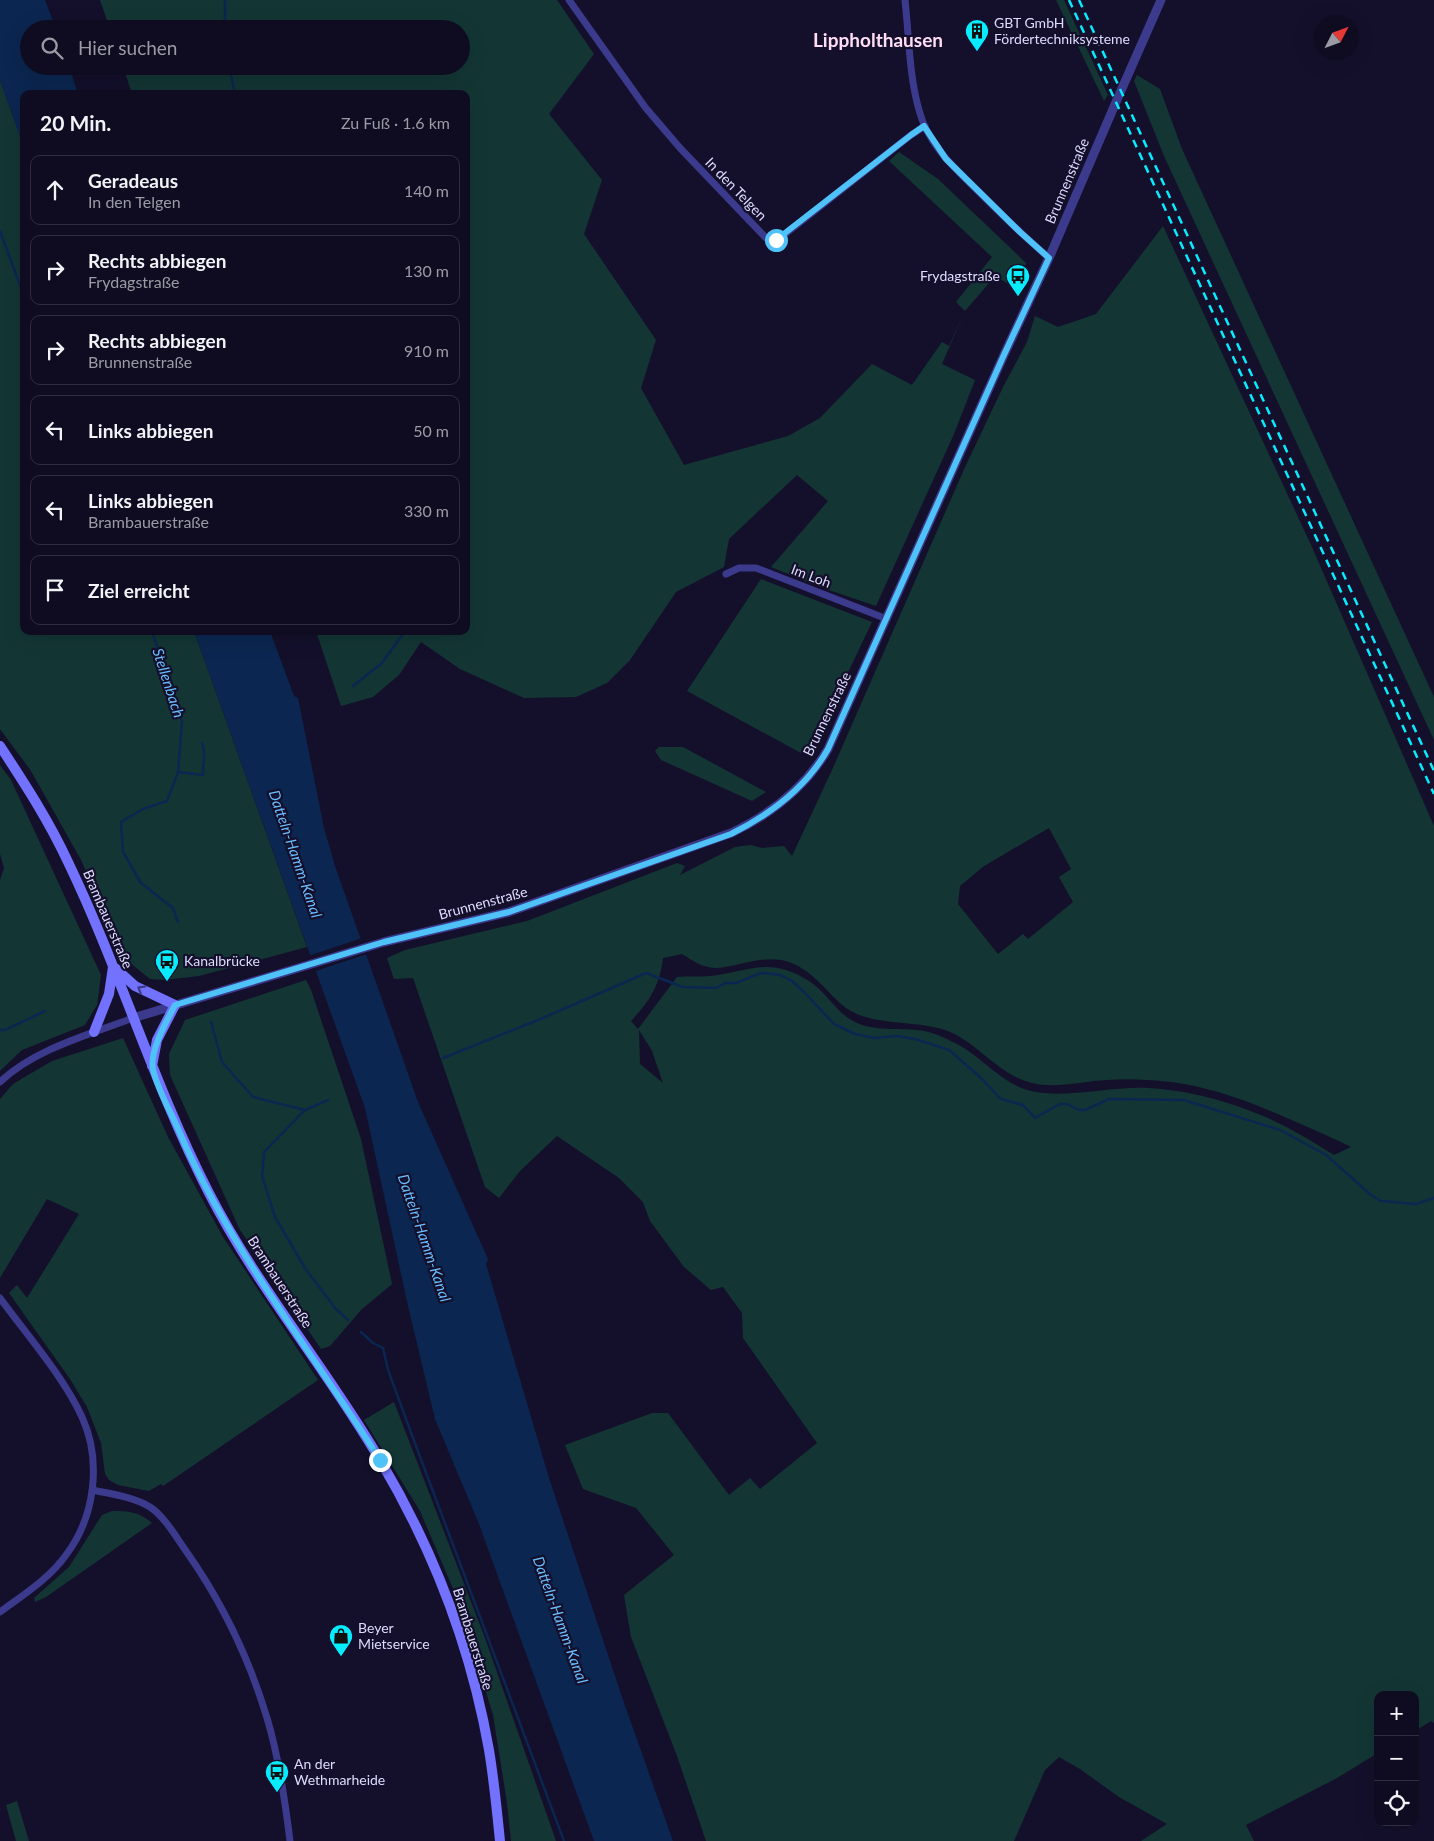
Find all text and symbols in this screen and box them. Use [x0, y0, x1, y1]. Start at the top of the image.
place label: GBT GmbH Fördertechniksysteme [994, 14, 1130, 47]
north arrow [1314, 15, 1359, 60]
building icon: GBT GmbH Fördertechniksysteme [964, 18, 990, 52]
search box [20, 20, 470, 75]
district label: Lippholthausen [813, 28, 943, 51]
icon: search [38, 34, 66, 62]
text: Hier suchen [78, 36, 177, 59]
text: 20 Min. [40, 110, 111, 135]
text: Zu Fuß · 1.6 km [341, 113, 450, 132]
street label: Brunnenstraße [1041, 136, 1092, 226]
street label: In den Telgen [702, 154, 771, 224]
text: Geradeaus [88, 169, 178, 192]
icon: ahead [41, 176, 69, 204]
text: 140 m [404, 181, 449, 200]
text: In den Telgen [88, 192, 181, 211]
route start [765, 229, 788, 252]
text: Rechts abbiegen [88, 249, 226, 272]
icon: right [41, 256, 69, 284]
text: 130 m [404, 261, 449, 280]
bus stop icon: Frydagstraße [1005, 263, 1031, 297]
place label: Frydagstraße [920, 267, 1000, 284]
text: Frydagstraße [88, 272, 179, 291]
text: Rechts abbiegen [88, 329, 226, 352]
icon: right [41, 336, 69, 364]
text: 910 m [404, 341, 449, 360]
text: Brunnenstraße [88, 352, 192, 371]
icon: left [41, 416, 69, 444]
text: Links abbiegen [88, 419, 213, 442]
text: 50 m [413, 421, 449, 440]
text: Links abbiegen [88, 489, 213, 512]
icon: left [41, 496, 69, 524]
text: 330 m [404, 501, 449, 520]
text: Brambauerstraße [88, 512, 209, 531]
street label: Im Loh [789, 560, 834, 591]
icon: arrive [41, 576, 69, 604]
text: Ziel erreicht [88, 579, 190, 602]
water label: Stellenbach [149, 646, 189, 720]
street label: Brunnenstraße [799, 669, 854, 758]
water label: Datteln-Hamm-Kanal [266, 787, 326, 921]
street label: Brambauerstraße [80, 867, 137, 971]
street label: Brunnenstraße [437, 883, 529, 923]
bus stop icon: Kanalbrücke [154, 948, 180, 982]
place label: Kanalbrücke [184, 952, 260, 969]
one-way arrow [138, 986, 147, 996]
water label: Datteln-Hamm-Kanal [395, 1171, 455, 1305]
street label: Brambauerstraße [244, 1233, 316, 1331]
route end [369, 1449, 392, 1472]
water label: Datteln-Hamm-Kanal [530, 1554, 593, 1686]
street label: Brambauerstraße [450, 1586, 497, 1692]
place label: Beyer Mietservice [358, 1619, 430, 1652]
shop icon: Beyer Mietservice [328, 1623, 354, 1657]
map controls [1374, 1691, 1419, 1826]
button: + [1374, 1691, 1419, 1736]
button: − [1374, 1736, 1419, 1781]
place label: An der Wethmarheide [294, 1755, 385, 1788]
bus stop icon: An der Wethmarheide [264, 1759, 290, 1793]
button: locate [1374, 1781, 1419, 1826]

